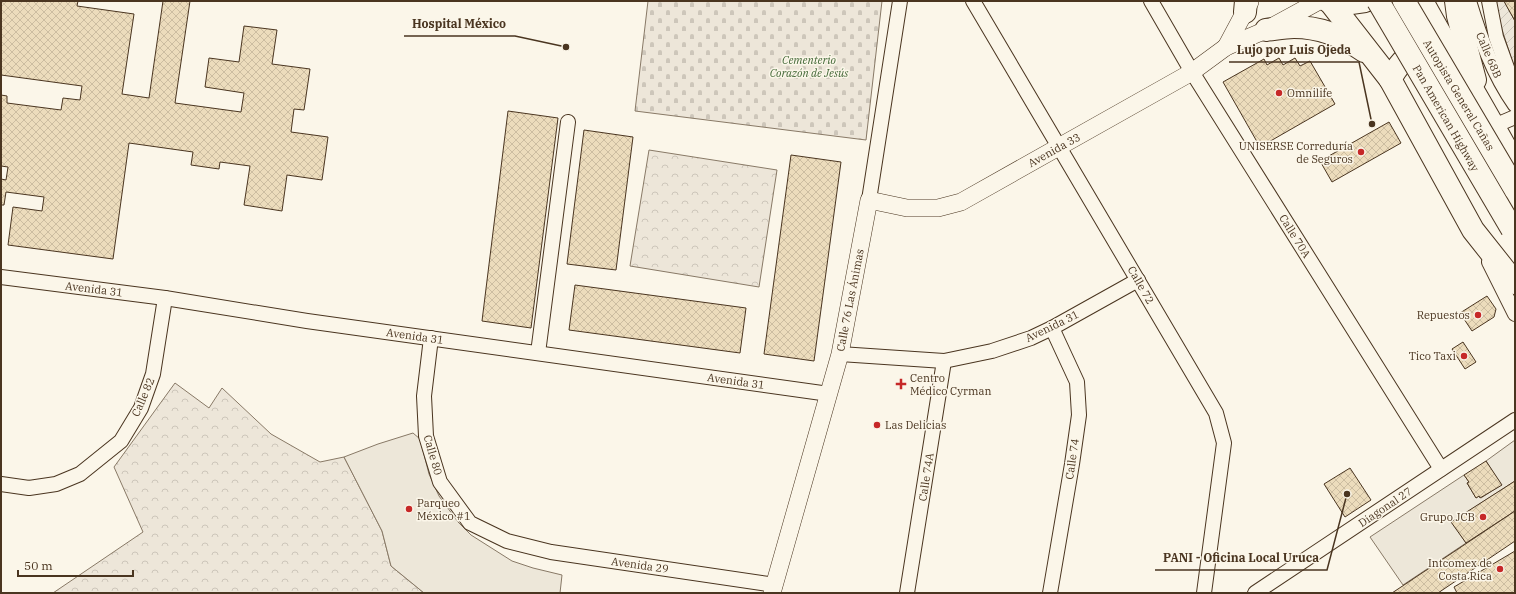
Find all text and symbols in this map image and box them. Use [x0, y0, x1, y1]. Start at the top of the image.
callout: Hospital México [404, 12, 515, 36]
text: Hospital México [412, 16, 506, 31]
street label: Calle 68B [1473, 30, 1505, 80]
street label: Autopista General Cañas [1420, 37, 1498, 153]
callout: Lujo por Luis Ojeda [1229, 38, 1359, 62]
text: Lujo por Luis Ojeda [1237, 42, 1351, 57]
park label: Cementerio Corazón de Jesús [770, 53, 849, 80]
street label: Pan American Highway [1410, 62, 1482, 174]
place label: Omnilife [1287, 86, 1332, 100]
marker: Omnilife [1274, 88, 1284, 98]
street label: Avenida 33 [1025, 130, 1083, 170]
place label: UNISERSE Correduría de Seguros [1239, 139, 1353, 166]
marker: UNISERSE Correduría de Seguros [1356, 147, 1366, 157]
street label: Calle 70A [1276, 212, 1314, 261]
street label: Calle 76 Las Ánimas [833, 248, 867, 352]
street label: Calle 72 [1125, 264, 1157, 306]
street label: Avenida 31 [64, 279, 124, 299]
street label: Avenida 31 [1023, 307, 1081, 345]
place label: Repuestos [1417, 308, 1470, 322]
marker: Repuestos [1473, 310, 1483, 320]
street label: Avenida 31 [385, 325, 445, 347]
place label: Tico Taxi [1409, 349, 1457, 363]
marker: Tico Taxi [1459, 351, 1469, 361]
street label: Avenida 31 [706, 370, 766, 392]
place label: Centro Médico Cyrman [910, 371, 991, 398]
street label: Calle 82 [128, 375, 158, 419]
marker: Centro Médico Cyrman [895, 378, 907, 390]
place label: Las Delicias [885, 418, 946, 432]
marker: Las Delicias [872, 420, 882, 430]
street label: Calle 80 [421, 433, 446, 477]
street label: Calle 74 [1062, 437, 1082, 480]
street label: Calle 74A [915, 451, 937, 502]
street label: Diagonal 27 [1356, 484, 1414, 530]
place label: Parqueo México #1 [417, 496, 471, 523]
marker: Parqueo México #1 [404, 504, 414, 514]
place label: Grupo JCB [1420, 510, 1475, 524]
marker: Grupo JCB [1478, 512, 1488, 522]
callout: PANI - Oficina Local Uruca [1155, 546, 1327, 570]
text: PANI - Oficina Local Uruca [1163, 550, 1319, 565]
scale bar [18, 552, 133, 578]
street label: Avenida 29 [610, 554, 670, 576]
place label: Intcomex de Costa Rica [1428, 556, 1492, 583]
text: 50 m [24, 558, 53, 573]
marker: Intcomex de Costa Rica [1495, 564, 1505, 574]

